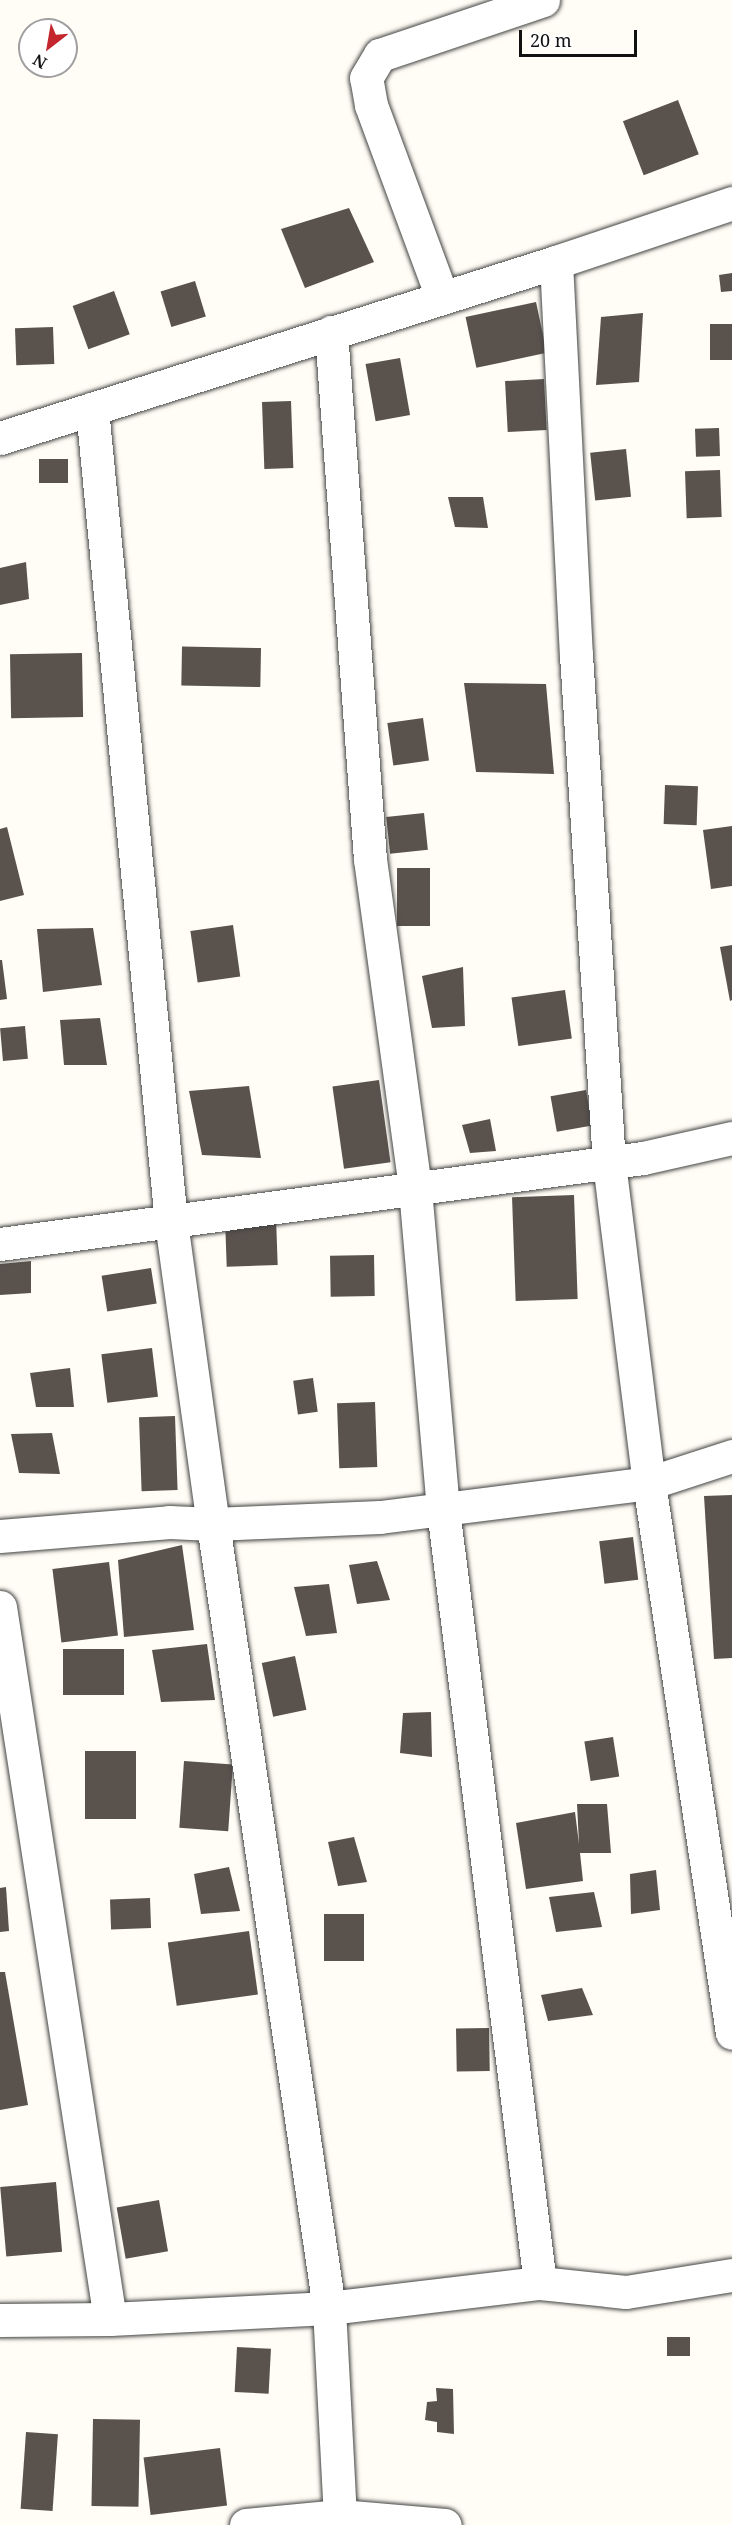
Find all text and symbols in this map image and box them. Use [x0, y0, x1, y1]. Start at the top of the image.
north arrow [18, 18, 78, 78]
scale bar [522, 18, 640, 56]
text: 20 m [530, 28, 572, 52]
text: N [29, 49, 51, 74]

